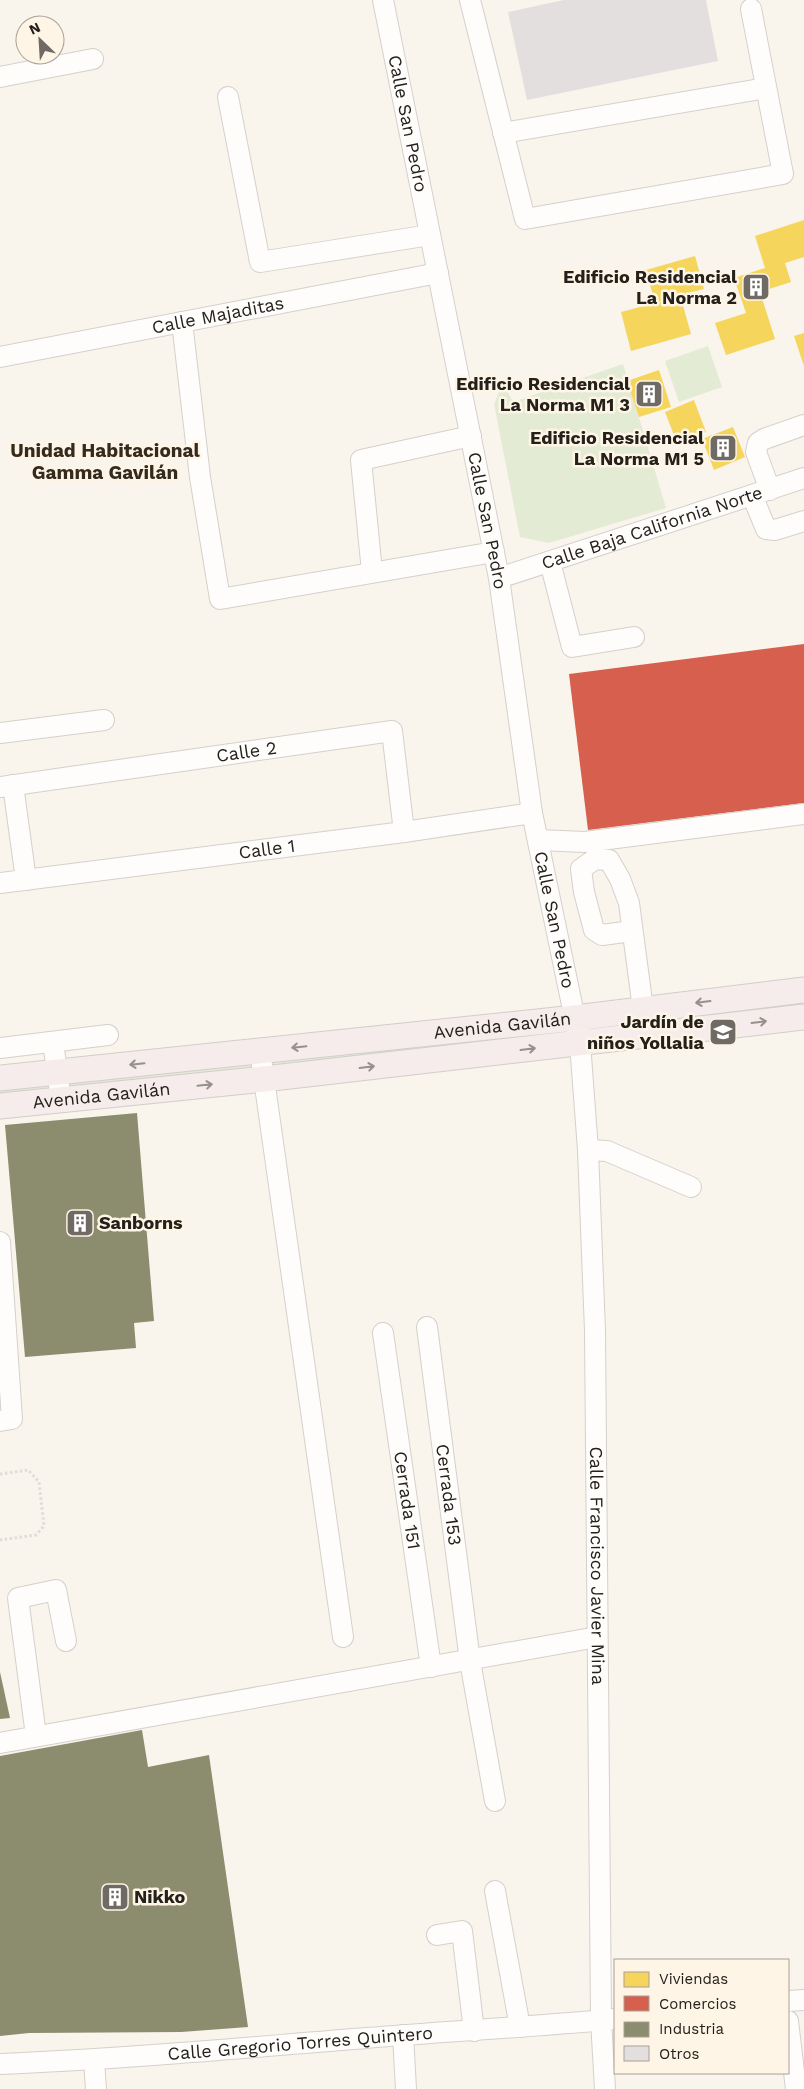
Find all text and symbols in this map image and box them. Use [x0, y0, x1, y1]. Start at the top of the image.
north arrow [15, 15, 65, 65]
text: N [26, 19, 43, 38]
street label: Calle San Pedro [384, 53, 432, 194]
place label: Edificio Residencial La Norma 2 [563, 266, 737, 308]
building icon: Edificio Residencial La Norma 2 [741, 272, 771, 302]
street label: Calle Majaditas [150, 292, 286, 338]
place label: Edificio Residencial La Norma M1 3 [456, 373, 630, 415]
building icon: Edificio Residencial La Norma M1 3 [634, 379, 664, 409]
place label: Edificio Residencial La Norma M1 5 [530, 427, 704, 469]
building icon: Edificio Residencial La Norma M1 5 [708, 433, 738, 463]
district label: Unidad Habitacional Gamma Gavilán [10, 439, 201, 484]
street label: Calle San Pedro [464, 450, 511, 590]
street label: Calle Baja California Norte [539, 481, 765, 573]
street label: Calle 2 [215, 737, 278, 766]
street label: Calle 1 [237, 835, 296, 863]
street label: Calle San Pedro [530, 849, 579, 990]
one-way arrow [696, 997, 712, 1007]
street label: Avenida Gavilán [432, 1007, 572, 1043]
place label: Jardín de niños Yollalia [587, 1011, 705, 1053]
school or university icon: Jardín de niños Yollalia [708, 1017, 738, 1047]
one-way arrow [751, 1017, 767, 1027]
one-way arrow [291, 1042, 307, 1052]
one-way arrow [520, 1044, 536, 1054]
one-way arrow [129, 1059, 145, 1069]
one-way arrow [358, 1062, 374, 1072]
street label: Avenida Gavilán [32, 1078, 171, 1113]
one-way arrow [197, 1081, 213, 1090]
building icon: Sanborns [65, 1208, 95, 1238]
place label: Sanborns [99, 1212, 183, 1233]
street label: Cerrada 153 [432, 1442, 466, 1547]
street label: Calle Francisco Javier Mina [586, 1446, 609, 1685]
street label: Cerrada 151 [390, 1450, 425, 1551]
building icon: Nikko [100, 1882, 130, 1912]
place label: Nikko [134, 1886, 185, 1907]
legend [614, 1959, 789, 2074]
text: Viviendas [659, 1970, 728, 1988]
text: Comercios [659, 1995, 737, 2013]
text: Industria [659, 2020, 725, 2038]
street label: Calle Gregorio Torres Quintero [167, 2022, 434, 2064]
text: Otros [659, 2045, 699, 2063]

